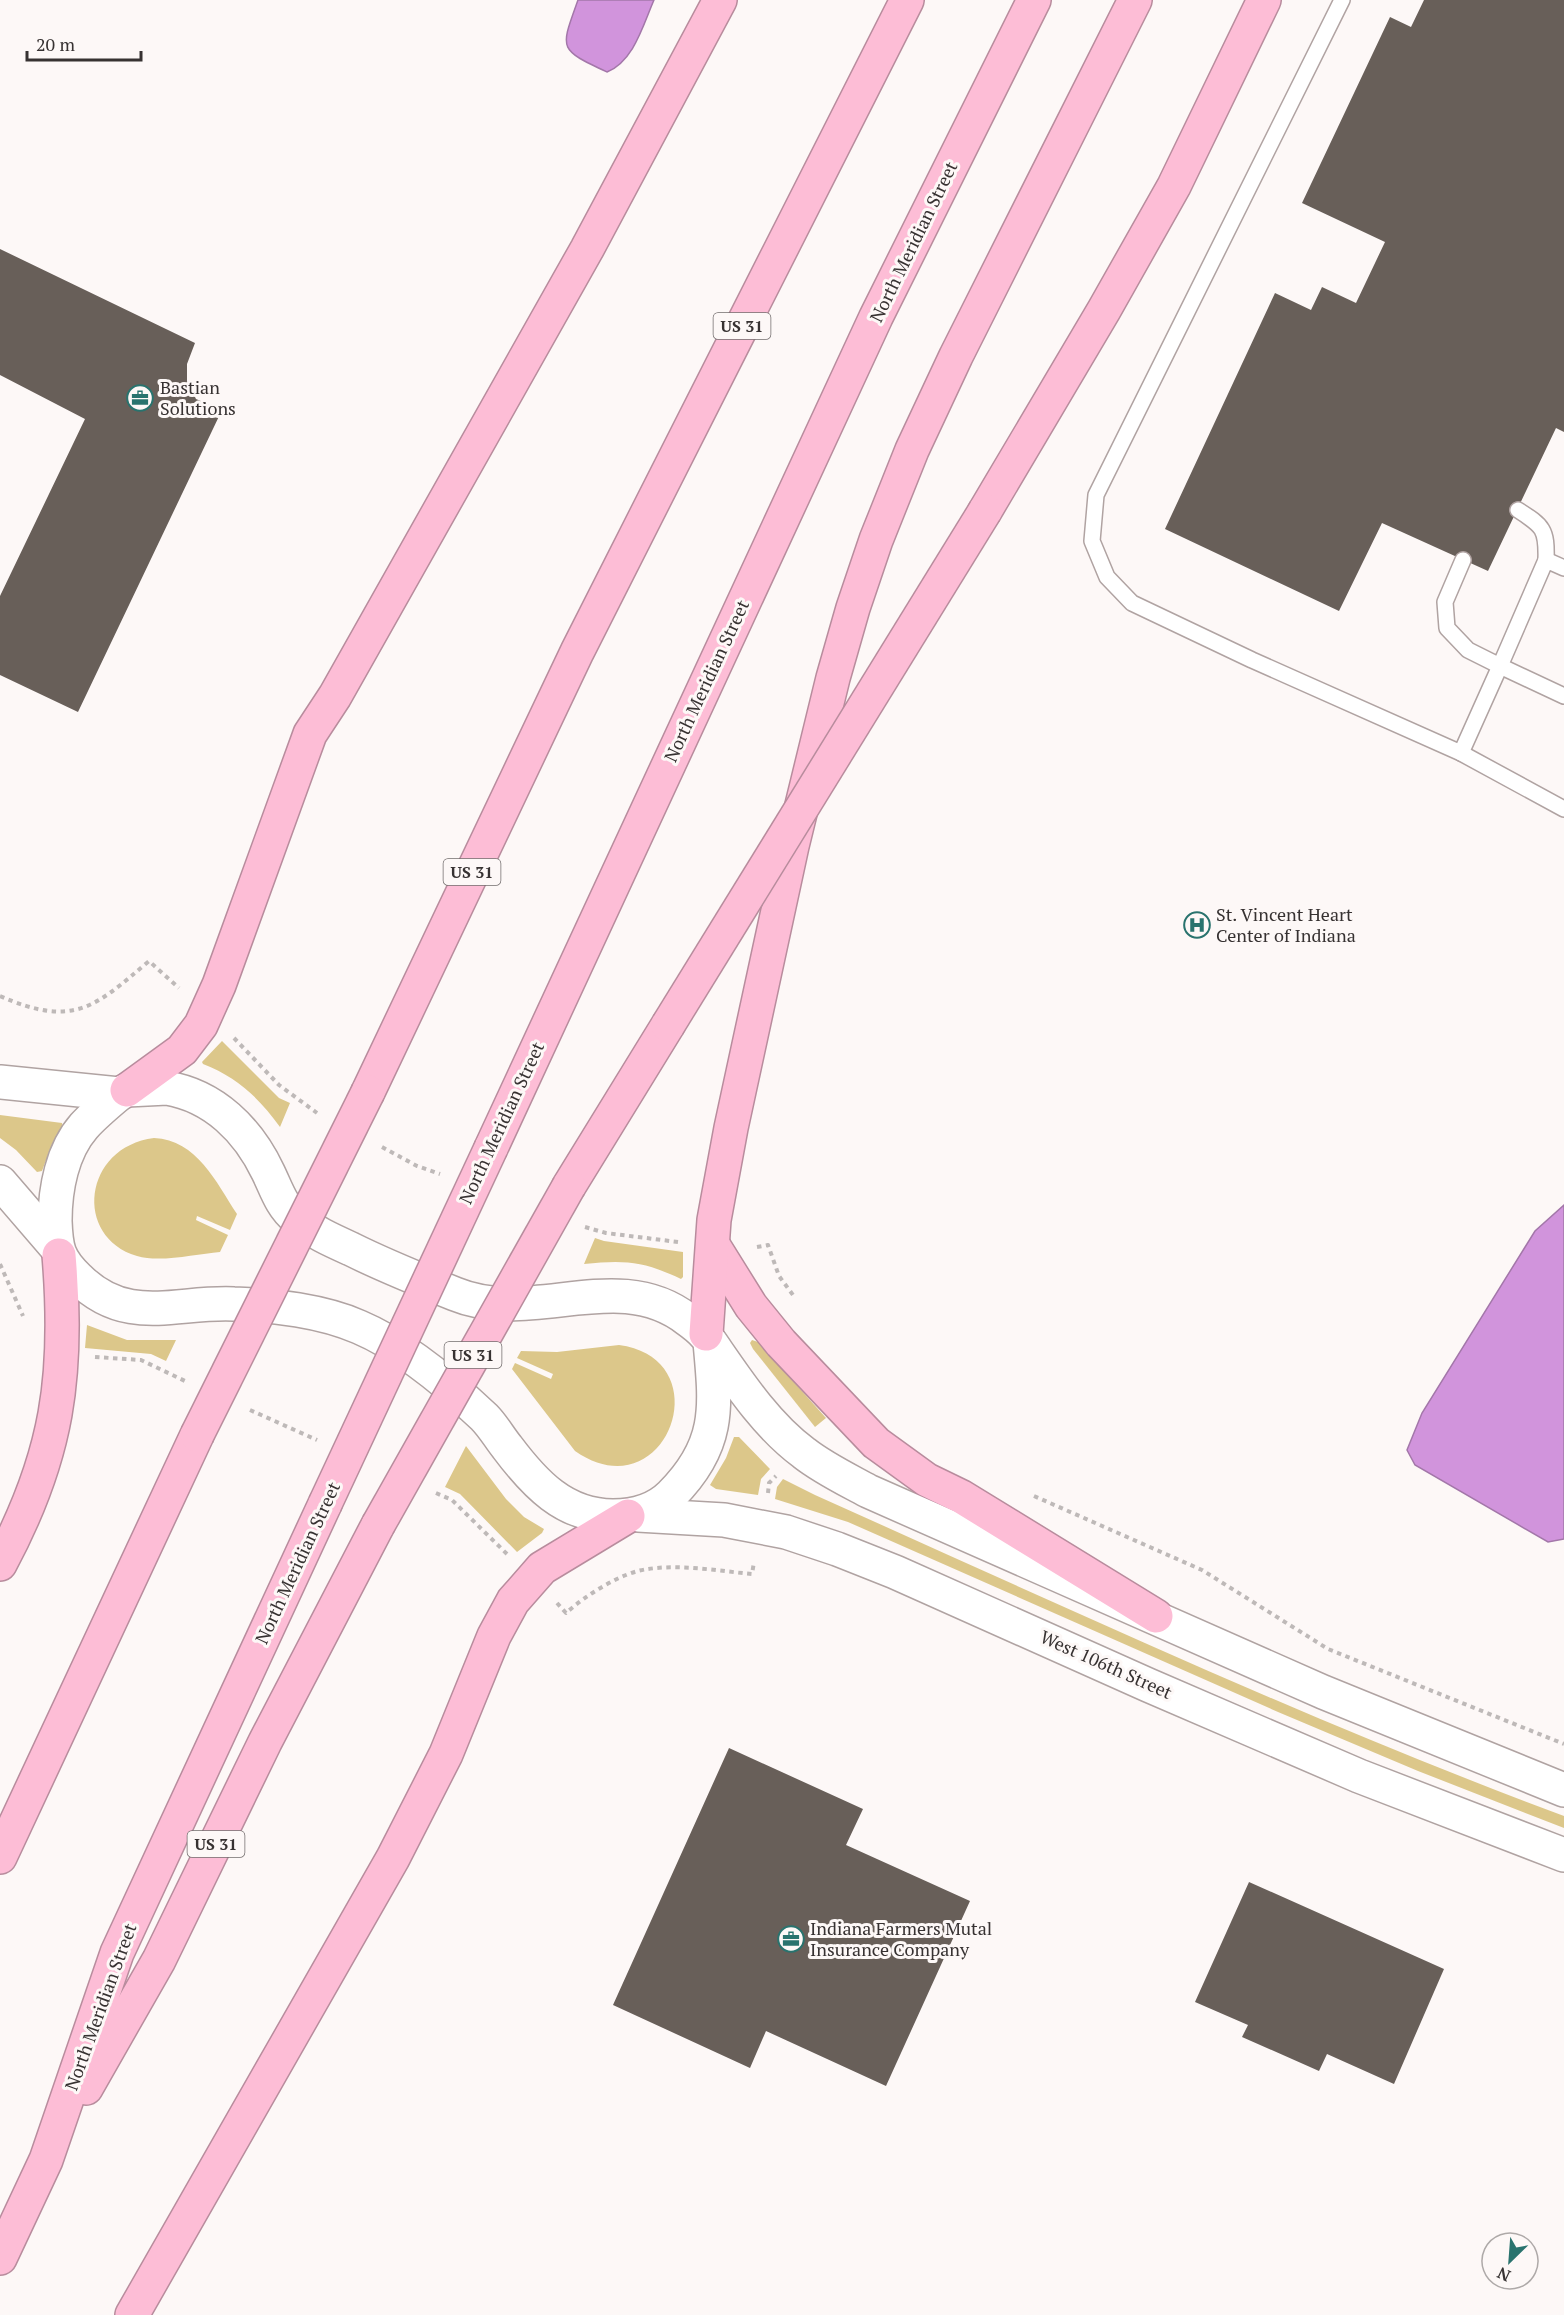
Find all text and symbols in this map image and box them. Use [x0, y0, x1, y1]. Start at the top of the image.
scale bar [27, 24, 141, 62]
text: 20 m [36, 32, 76, 56]
street label: North Meridian Street [864, 157, 963, 326]
road number: US 31 [714, 313, 771, 339]
place label: Bastian Solutions [160, 375, 236, 420]
office icon: Bastian Solutions [125, 383, 155, 413]
street label: North Meridian Street [658, 595, 754, 766]
road number: US 31 [444, 859, 500, 885]
place label: St. Vincent Heart Center of Indiana [1216, 902, 1356, 947]
hospital icon: St. Vincent Heart Center of Indiana [1182, 910, 1212, 940]
street label: North Meridian Street [453, 1037, 549, 1208]
road number: US 31 [444, 1342, 502, 1368]
street label: North Meridian Street [249, 1477, 345, 1648]
street label: West 106th Street [1037, 1624, 1176, 1704]
road number: US 31 [188, 1831, 244, 1857]
place label: Indiana Farmers Mutal Insurance Company [810, 1916, 992, 1961]
street label: North Meridian Street [59, 1919, 142, 2094]
office icon: Indiana Farmers Mutal Insurance Company [776, 1924, 806, 1954]
north arrow [1480, 2231, 1540, 2291]
text: N [1494, 2262, 1514, 2287]

